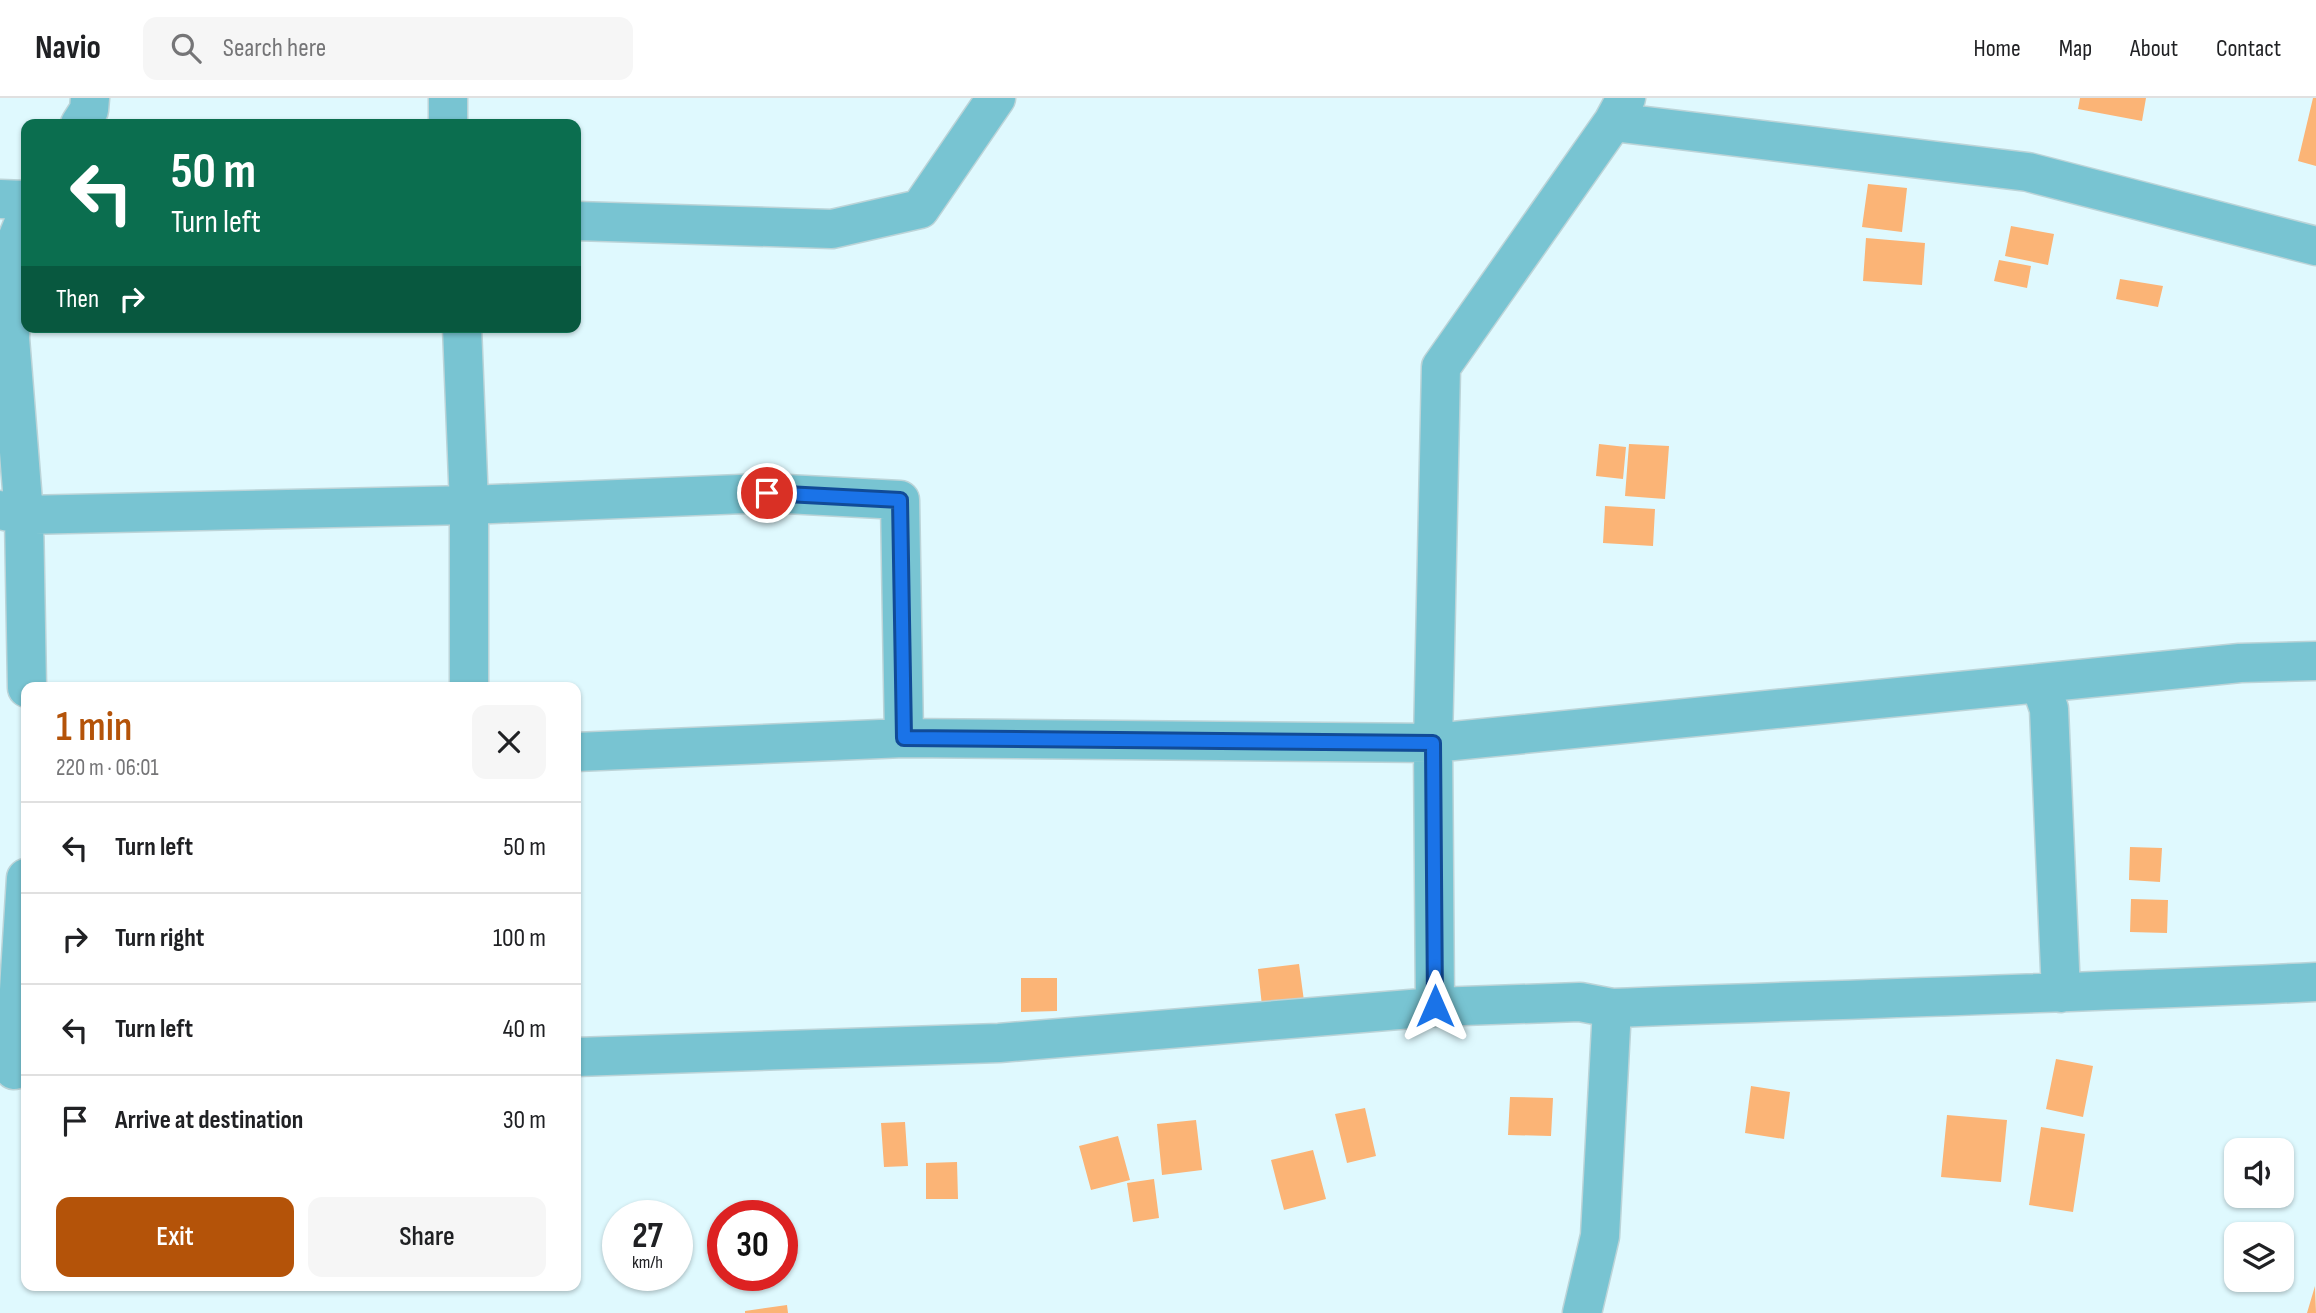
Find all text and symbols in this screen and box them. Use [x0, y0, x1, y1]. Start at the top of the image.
search box [143, 17, 633, 80]
text: Navio [35, 28, 101, 68]
icon: search [167, 29, 205, 67]
text: Search here [223, 33, 326, 64]
text: Home [1973, 34, 2021, 63]
text: Map [2059, 34, 2092, 63]
text: About [2130, 34, 2178, 63]
text: Contact [2216, 34, 2281, 63]
text: 50 m [171, 143, 256, 202]
icon: left [56, 147, 147, 238]
text: Turn left [171, 203, 261, 242]
icon: right [113, 280, 151, 318]
text: Then [56, 284, 99, 315]
pin [737, 463, 797, 523]
icon: arrive [748, 474, 786, 512]
text: 1 min [56, 702, 132, 753]
button: close [472, 705, 546, 779]
text: 220 m · 06:01 [56, 754, 159, 782]
icon: left [56, 829, 94, 867]
text: Turn left [115, 832, 193, 863]
text: 50 m [503, 832, 546, 863]
icon: right [56, 920, 94, 958]
text: Turn right [115, 923, 204, 954]
text: 100 m [493, 923, 546, 954]
position arrow [1398, 969, 1472, 1043]
icon: left [56, 1011, 94, 1049]
text: Turn left [115, 1014, 193, 1045]
text: 40 m [503, 1014, 546, 1045]
icon: arrive [56, 1102, 94, 1140]
text: Arrive at destination [115, 1105, 303, 1136]
text: 30 m [503, 1105, 546, 1136]
map controls [2224, 1138, 2294, 1292]
button: sound [2224, 1138, 2294, 1208]
button: Exit [56, 1197, 294, 1277]
button: Share [308, 1197, 546, 1277]
speed limit sign: 30 [707, 1200, 798, 1291]
text: 27 [632, 1215, 663, 1258]
button: layers [2224, 1222, 2294, 1292]
text: km/h [632, 1252, 663, 1273]

